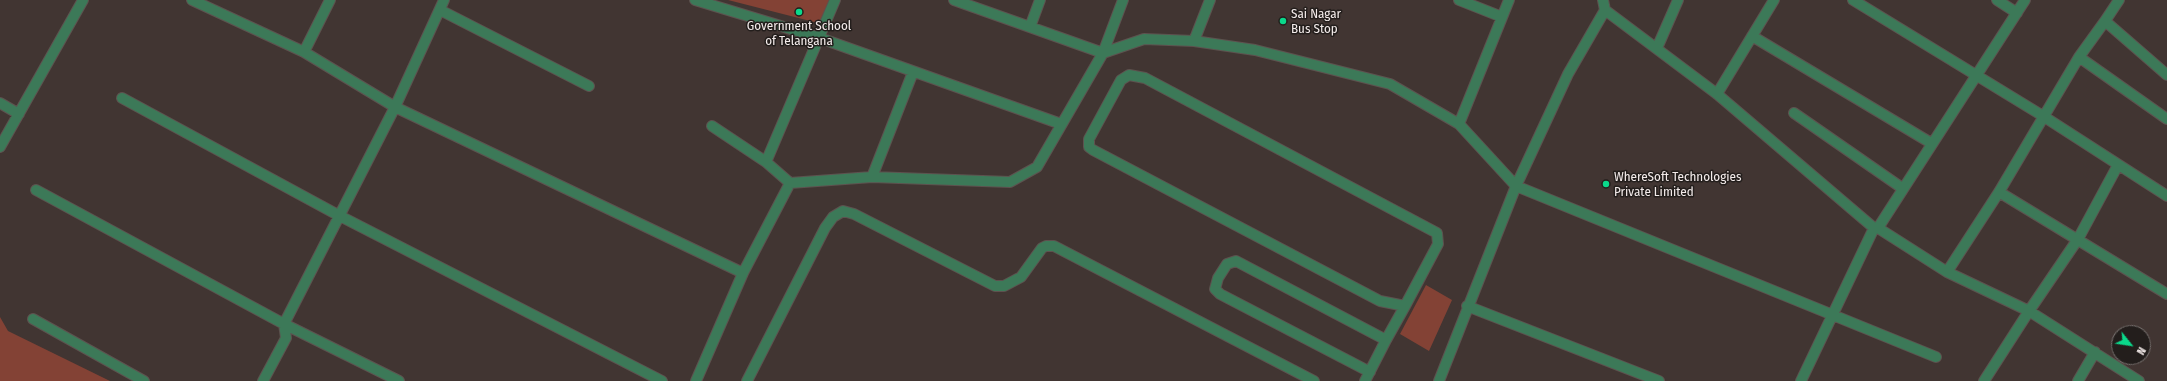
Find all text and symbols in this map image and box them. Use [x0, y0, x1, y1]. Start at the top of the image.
place label: Sai Nagar Bus Stop [1291, 6, 1341, 37]
marker: Government School of Telangana [794, 7, 804, 17]
marker: Sai Nagar Bus Stop [1278, 16, 1288, 26]
place label: Government School of Telangana [747, 18, 851, 49]
place label: WhereSoft Technologies Private Limited [1614, 169, 1742, 200]
marker: WhereSoft Technologies Private Limited [1601, 179, 1611, 189]
north arrow [2111, 325, 2151, 365]
text: N [2134, 345, 2148, 357]

